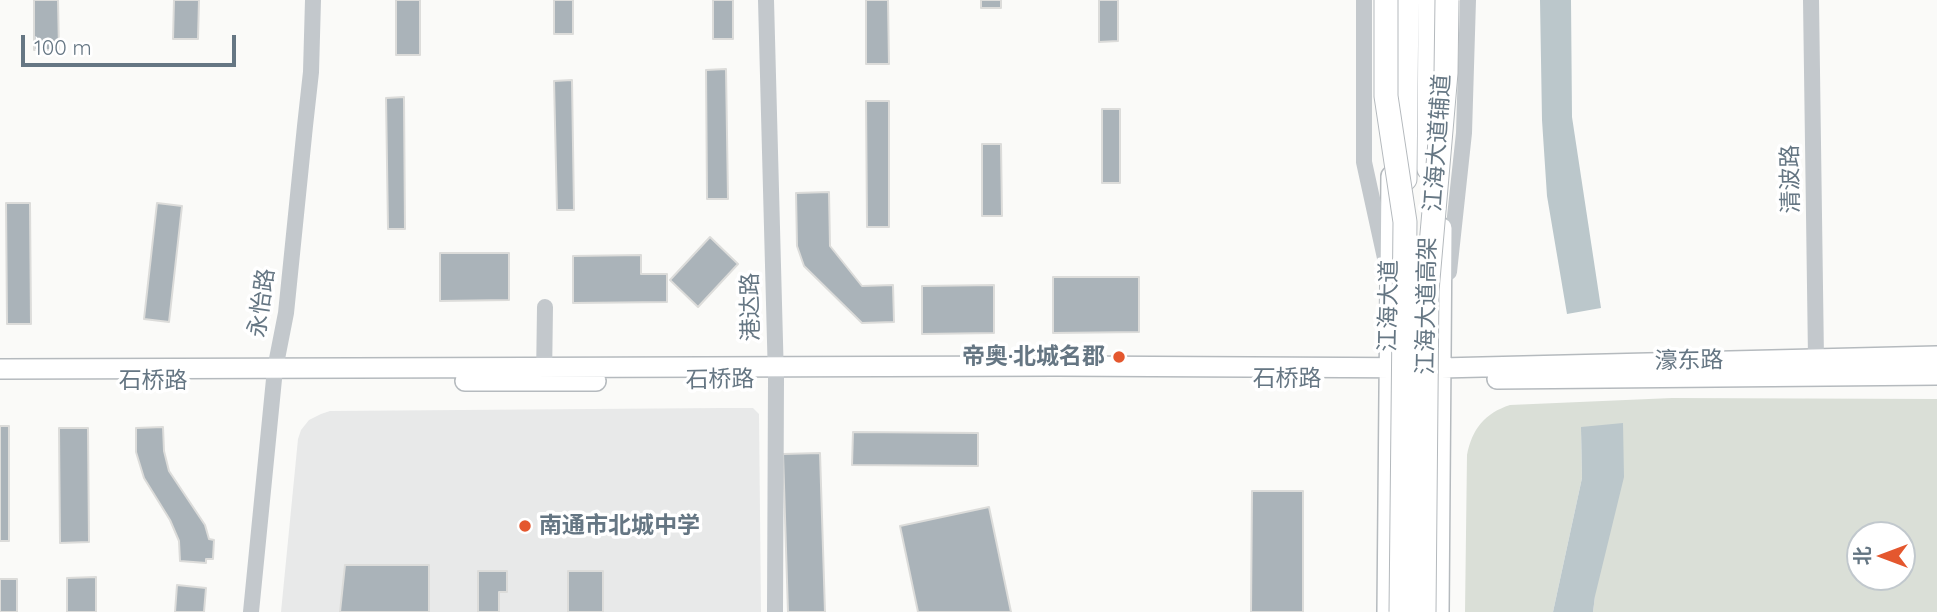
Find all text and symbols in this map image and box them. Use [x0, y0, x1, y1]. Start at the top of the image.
scale bar [24, 21, 240, 65]
text: 100 m [34, 34, 92, 60]
street label: 江海大道辅道 [1419, 73, 1457, 213]
street label: 清波路 [1777, 144, 1805, 214]
street label: 江海大道高架 [1412, 237, 1442, 375]
street label: 江海大道 [1374, 260, 1404, 352]
street label: 永怡路 [244, 267, 280, 339]
street label: 港达路 [737, 272, 765, 342]
place label: 帝奥·北城名郡 [962, 343, 1105, 371]
street label: 濠东路 [1654, 347, 1724, 375]
marker: 帝奥·北城名郡 [1111, 349, 1127, 365]
street label: 石桥路 [1253, 365, 1321, 393]
street label: 石桥路 [685, 366, 755, 394]
street label: 石桥路 [119, 367, 187, 395]
place label: 南通市北城中学 [539, 512, 700, 540]
marker: 南通市北城中学 [517, 518, 533, 534]
north arrow [1846, 521, 1916, 591]
text: 北 [1850, 547, 1874, 566]

